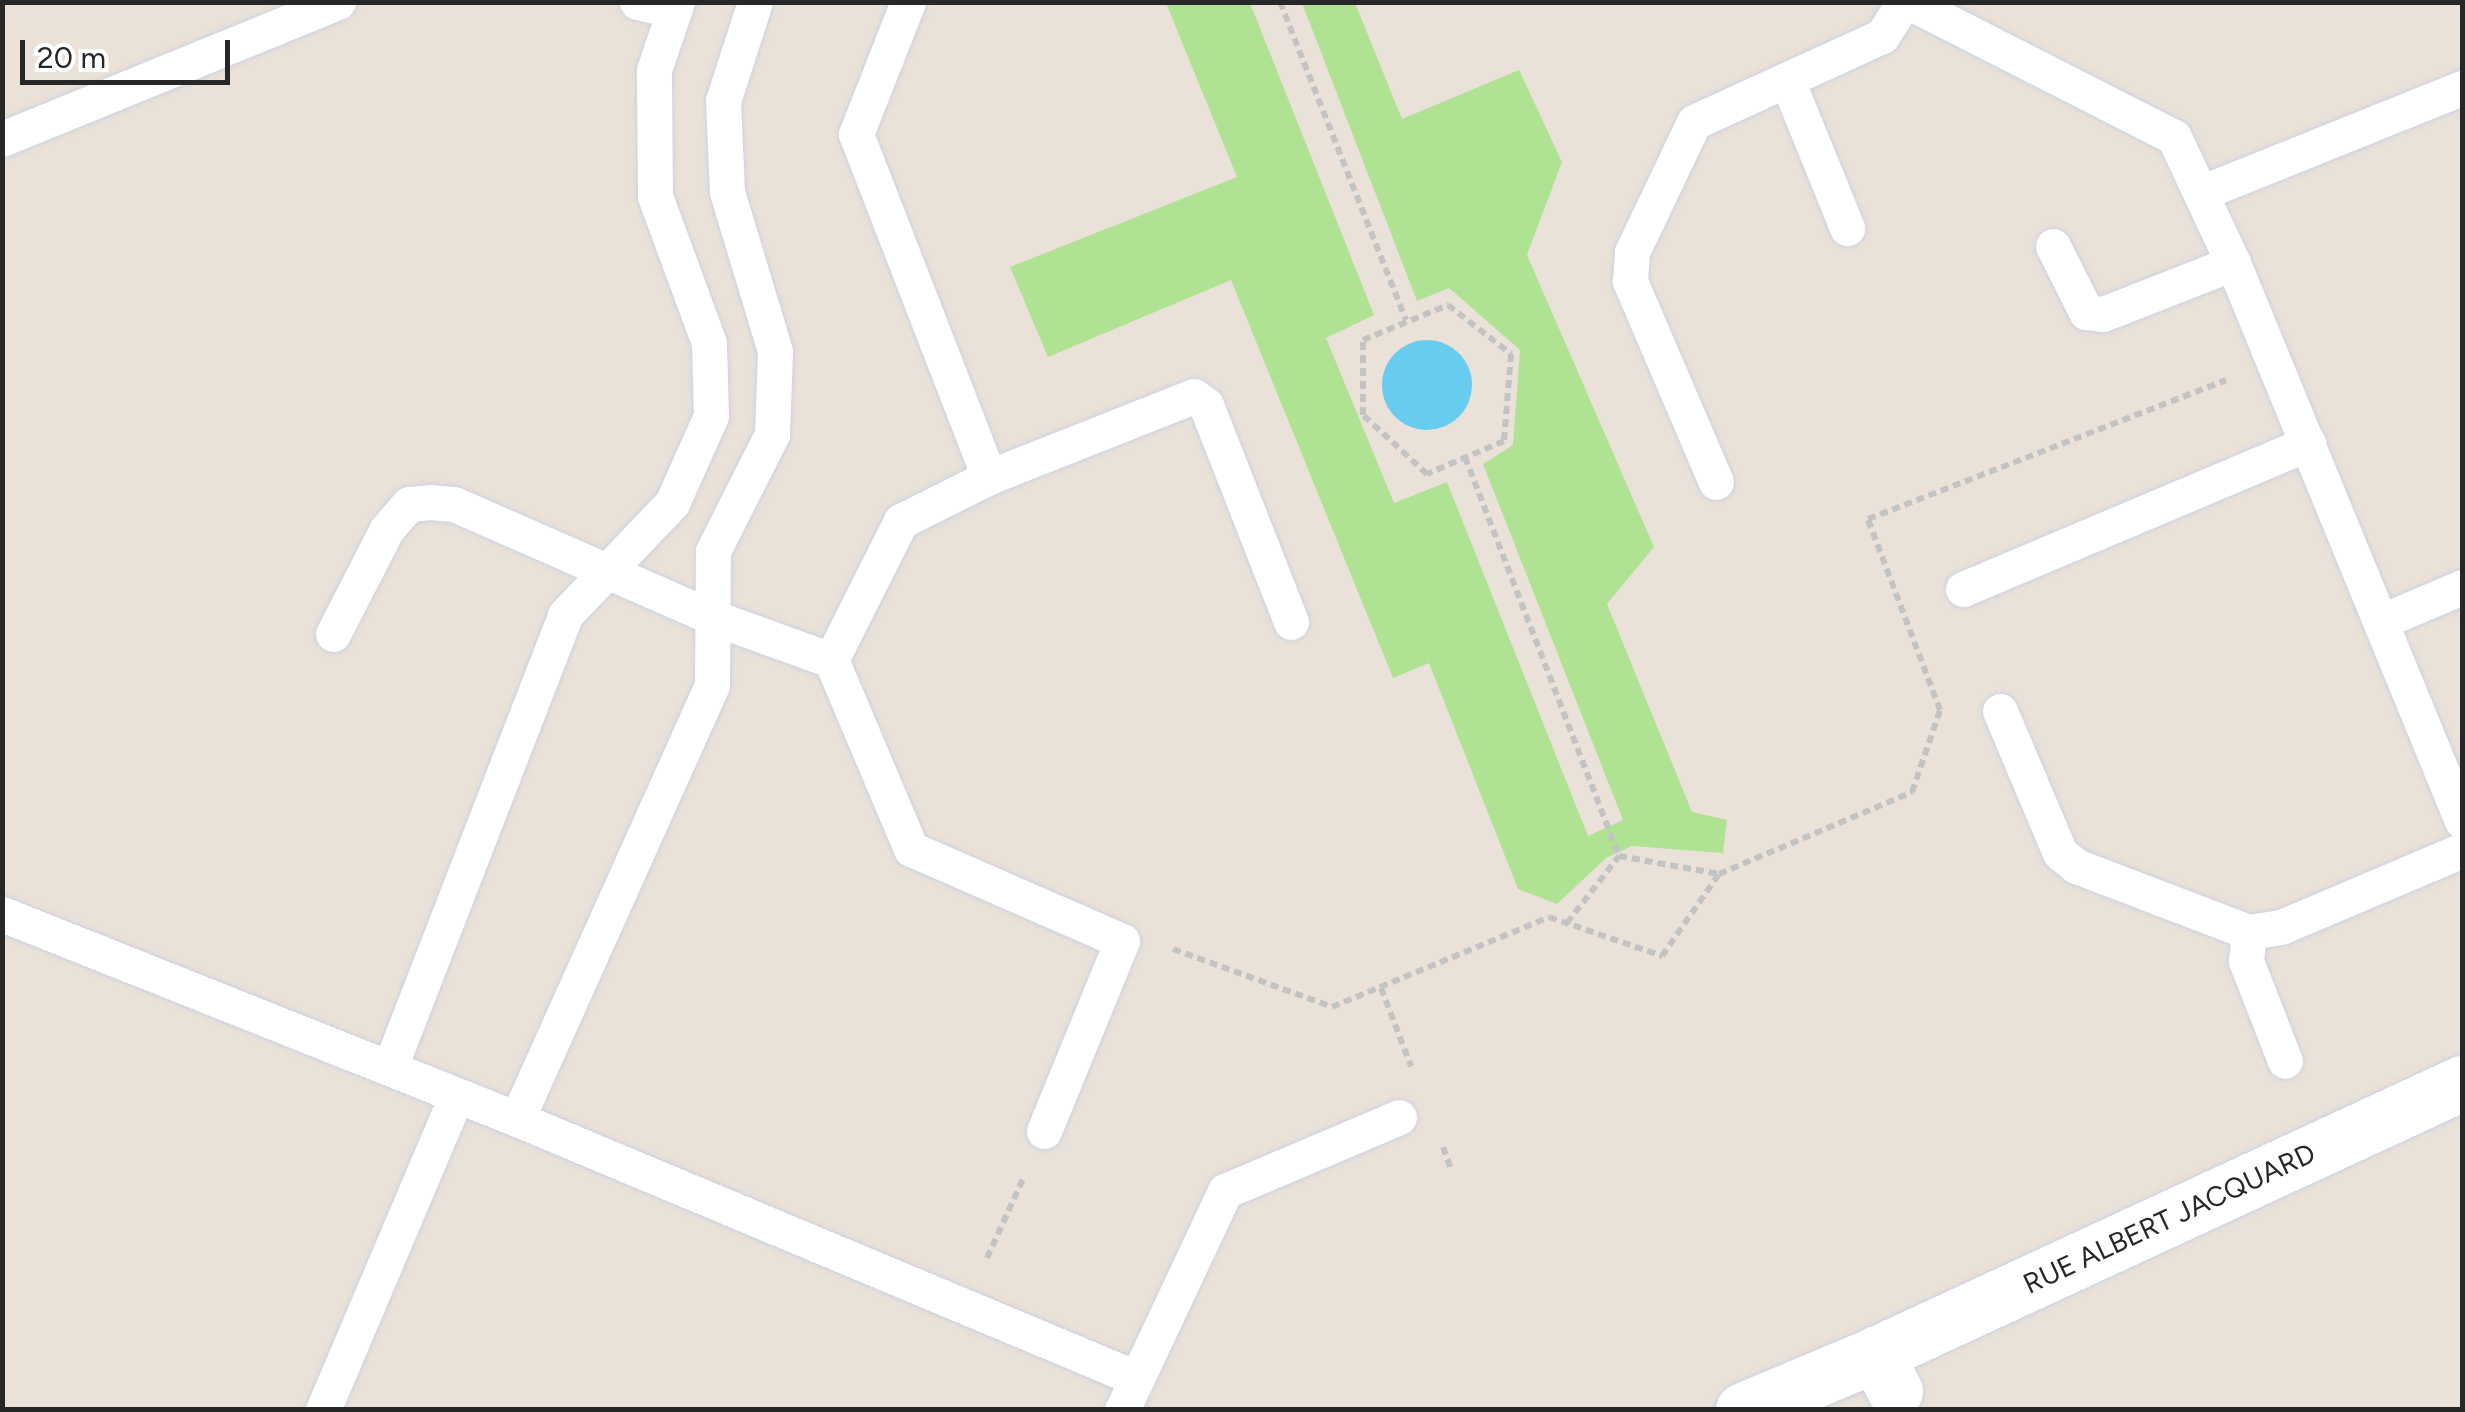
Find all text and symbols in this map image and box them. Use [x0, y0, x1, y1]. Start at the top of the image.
scale bar [25, 20, 235, 82]
text: 20 m [37, 39, 106, 76]
street label: RUE ALBERT JACQUARD [2018, 1136, 2320, 1300]

